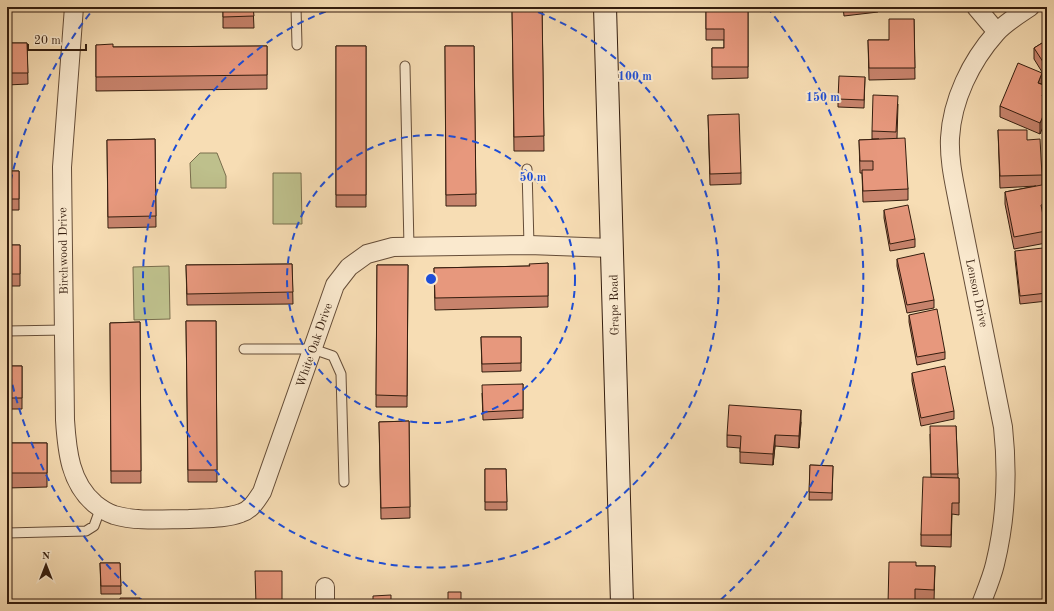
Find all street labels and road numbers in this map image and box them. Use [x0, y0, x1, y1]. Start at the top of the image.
street label: Birchwood Drive [57, 207, 71, 295]
street label: Lenson Drive [963, 258, 989, 329]
street label: Grape Road [608, 274, 622, 336]
street label: White Oak Drive [295, 301, 335, 389]

